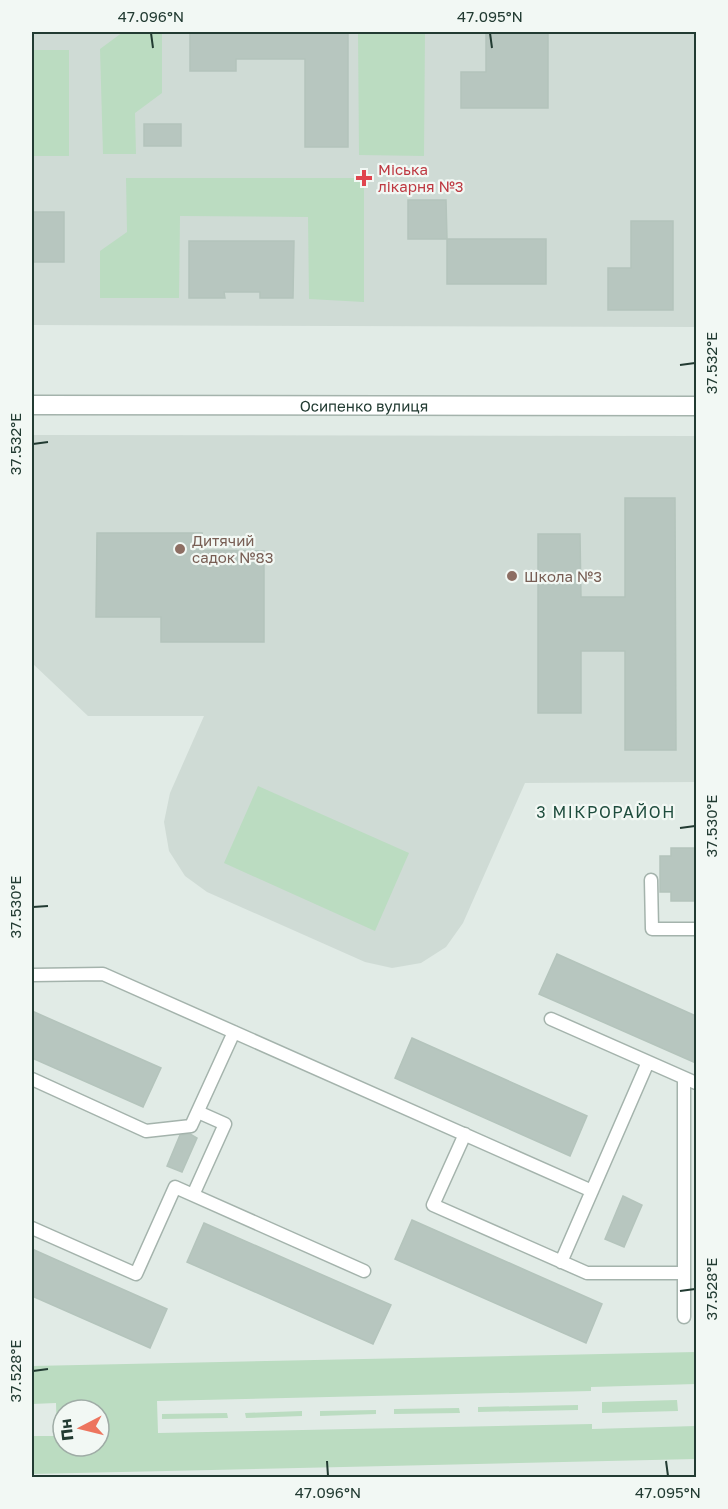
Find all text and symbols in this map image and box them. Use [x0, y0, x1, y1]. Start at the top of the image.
text: 47.096°N [118, 7, 184, 25]
text: 47.095°N [457, 7, 523, 25]
place label: Міська лікарня №3 [378, 160, 464, 195]
marker: Міська лікарня №3 [355, 169, 373, 187]
text: 37.532°E [702, 332, 720, 394]
street label: Осипенко вулиця [300, 396, 428, 415]
text: 37.532°E [6, 413, 24, 475]
place label: Дитячий садок №83 [192, 531, 273, 566]
marker: Дитячий садок №83 [173, 542, 187, 556]
place label: Школа №3 [524, 567, 602, 585]
marker: Школа №3 [505, 569, 519, 583]
text: 37.530°E [702, 794, 720, 858]
district label: 3 МІКРОРАЙОН [536, 802, 676, 822]
text: 37.530°E [6, 875, 24, 939]
text: 37.528°E [702, 1258, 720, 1320]
text: 37.528°E [6, 1340, 24, 1402]
north arrow [51, 1398, 111, 1458]
text: Пн [55, 1418, 77, 1442]
text: 47.096°N [295, 1483, 361, 1501]
text: 47.095°N [635, 1483, 701, 1501]

